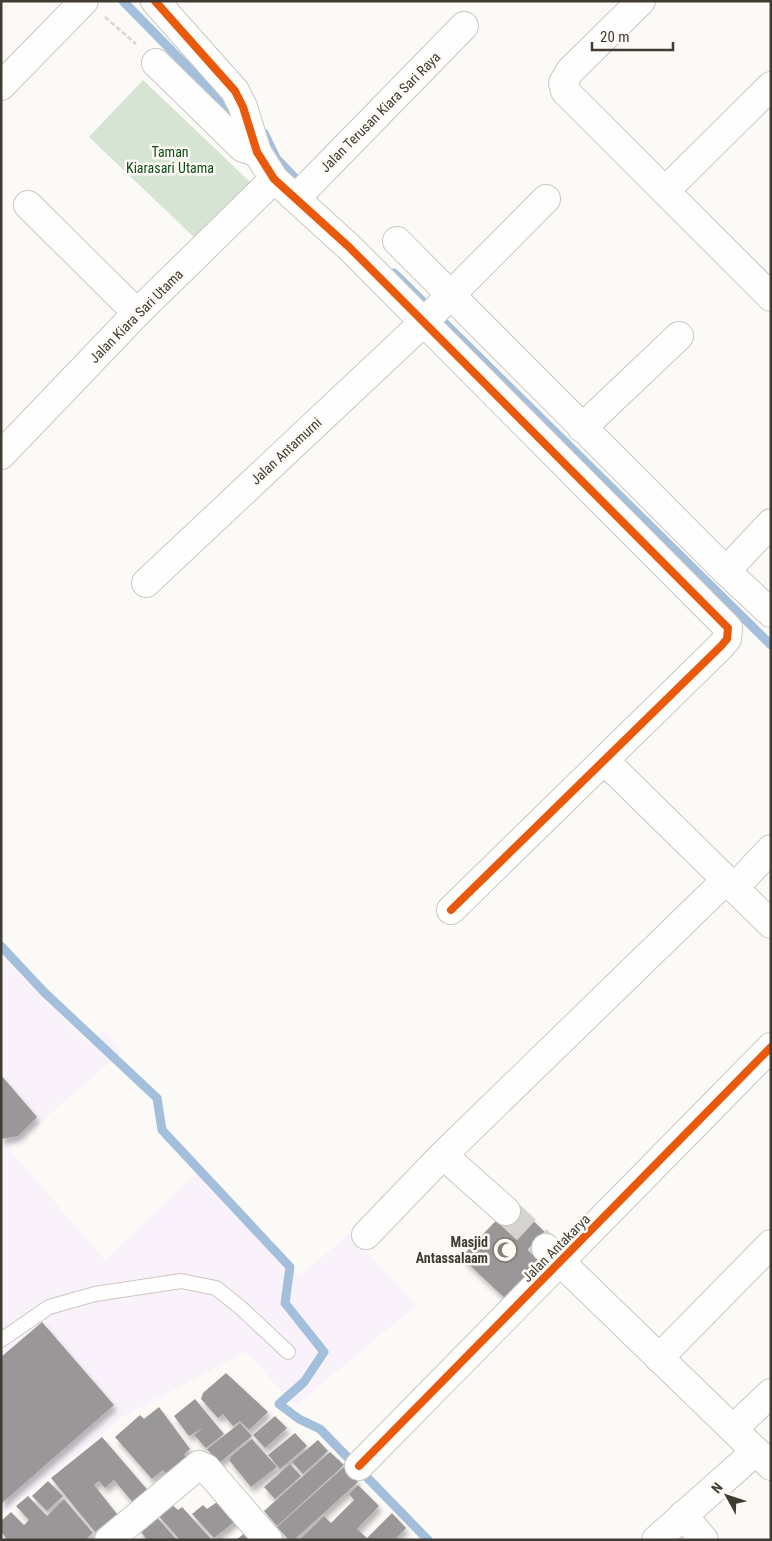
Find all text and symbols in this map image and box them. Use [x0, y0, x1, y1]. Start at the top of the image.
scale bar [592, 20, 673, 52]
text: 20 m [600, 28, 630, 46]
street label: Jalan Terusan Kiara Sari Raya [317, 49, 443, 175]
park label: Taman Kiarasari Utama [126, 144, 214, 176]
street label: Jalan Kiara Sari Utama [86, 266, 186, 366]
street label: Jalan Antamurni [247, 414, 325, 488]
street label: Jalan Antakarya [519, 1211, 593, 1285]
place label: Masjid Antassalaam [416, 1234, 488, 1266]
mosque icon: Masjid Antassalaam [492, 1237, 518, 1263]
north arrow [702, 1471, 752, 1521]
text: N [708, 1479, 726, 1496]

